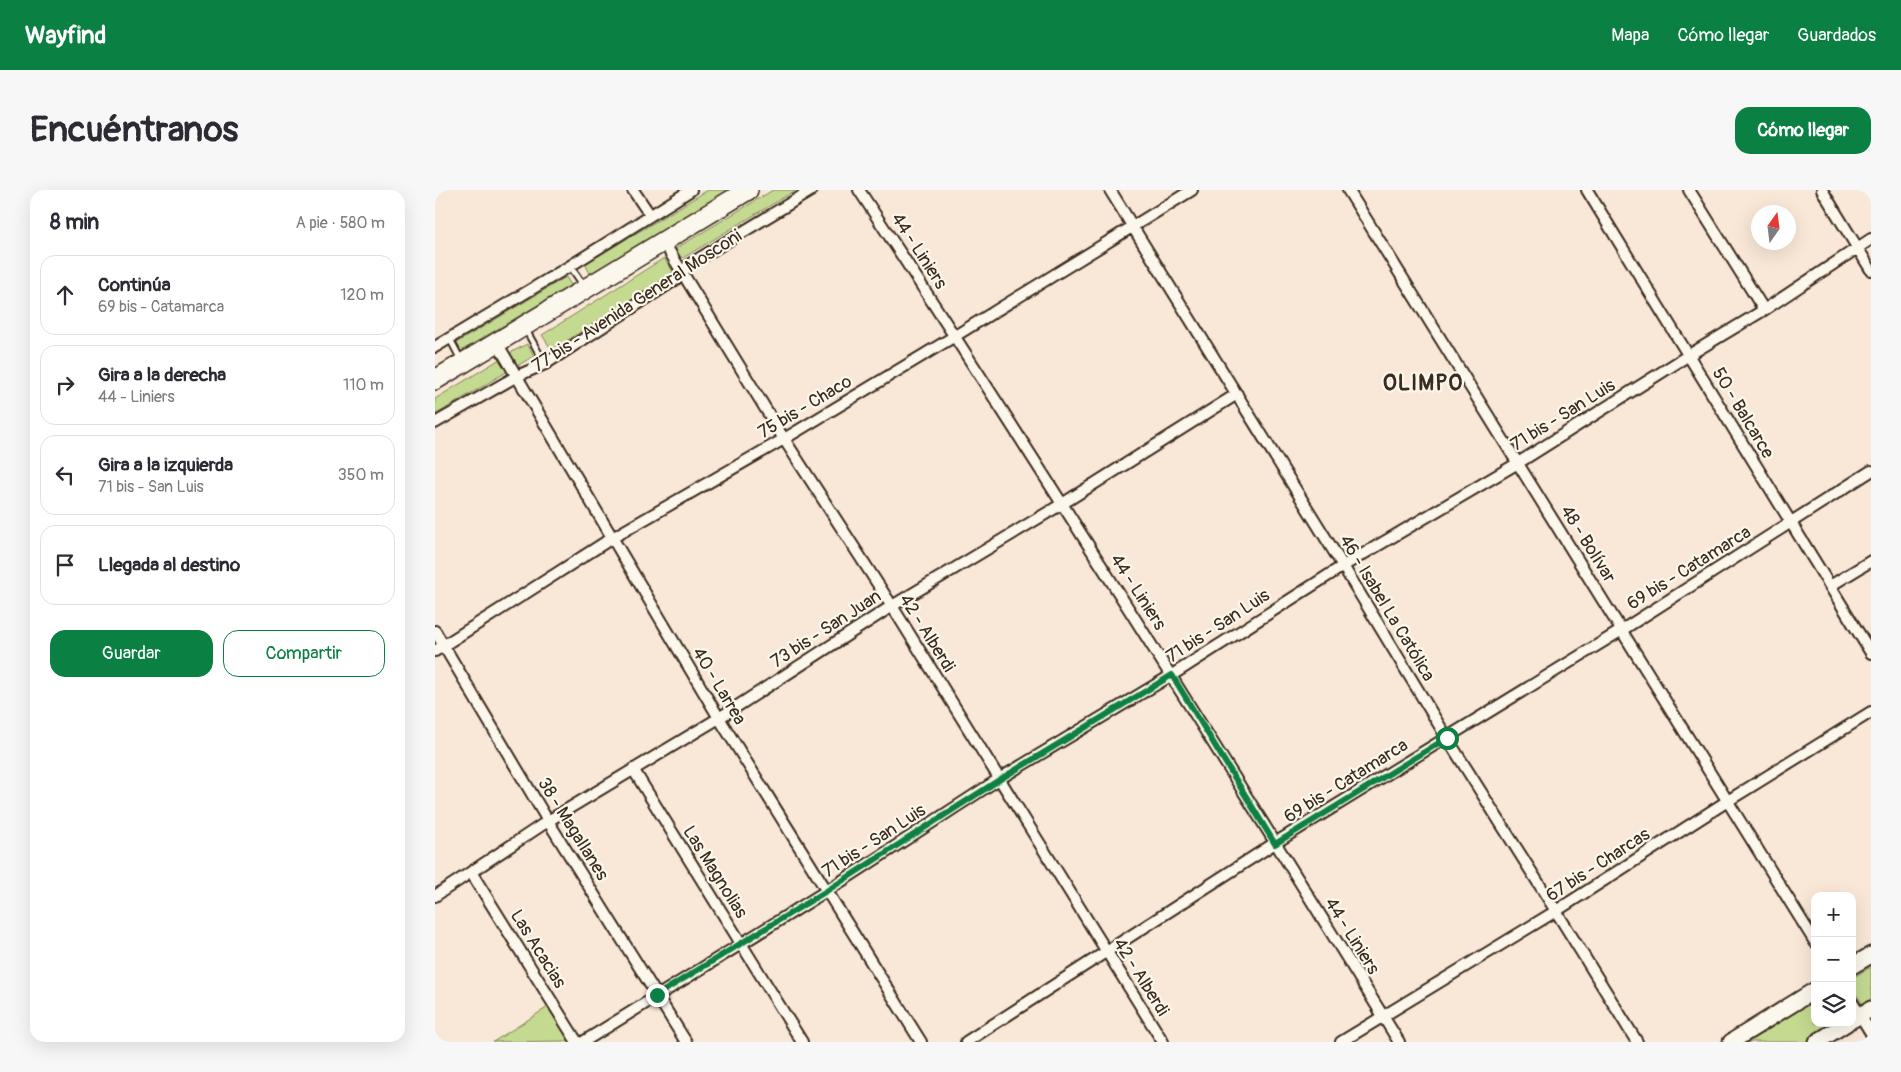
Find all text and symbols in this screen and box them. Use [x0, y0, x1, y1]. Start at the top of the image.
text: Wayfind [25, 21, 106, 50]
text: Mapa [1611, 24, 1649, 47]
text: Cómo llegar [1677, 24, 1769, 47]
text: Guardados [1797, 24, 1876, 47]
button: Cómo llegar [1735, 107, 1871, 154]
text: Encuéntranos [30, 108, 238, 152]
north arrow [1751, 205, 1796, 250]
text: 8 min [50, 209, 99, 236]
street label: 44 - Liniers [886, 209, 952, 293]
text: A pie · 580 m [295, 213, 385, 233]
street label: 77 bis - Avenida General Mosconi [528, 225, 746, 377]
text: Continúa [98, 273, 171, 297]
icon: ahead [51, 281, 79, 309]
text: 120 m [340, 285, 384, 305]
text: 69 bis - Catamarca [98, 297, 224, 317]
text: Gira a la derecha [98, 363, 226, 387]
street label: 50 - Balcarce [1707, 363, 1779, 463]
district label: OLIMPO [1383, 369, 1463, 397]
street label: 75 bis - Chaco [754, 370, 856, 444]
icon: right [51, 371, 79, 399]
street label: 71 bis - San Luis [1506, 374, 1620, 456]
text: 110 m [343, 375, 384, 395]
text: 44 - Liniers [98, 387, 175, 407]
text: Gira a la izquierda [98, 453, 233, 477]
icon: left [51, 461, 79, 489]
text: 350 m [338, 465, 384, 485]
text: 71 bis - San Luis [98, 477, 204, 497]
street label: 48 - Bolívar [1555, 501, 1621, 587]
street label: 69 bis - Catamarca [1623, 521, 1755, 615]
street label: 46 - Isabel La Católica [1334, 530, 1440, 686]
street label: 44 - Liniers [1105, 550, 1171, 634]
icon: arrive [51, 551, 79, 579]
text: Llegada al destino [98, 553, 240, 577]
street label: 71 bis - San Luis [1162, 584, 1274, 668]
street label: 73 bis - San Juan [766, 585, 886, 673]
street label: 42 - Alberdi [894, 590, 960, 676]
button: Guardar [50, 630, 213, 677]
button: Compartir [223, 630, 385, 677]
street label: 40 - Larrea [687, 643, 751, 729]
route start [1436, 727, 1459, 750]
street label: 69 bis - Catamarca [1280, 734, 1412, 828]
street label: 38 - Magallanes [532, 773, 614, 885]
street label: 71 bis - San Luis [818, 799, 930, 883]
street label: Las Magnolias [677, 821, 753, 923]
street label: 67 bis - Charcas [1542, 823, 1654, 907]
map controls [1811, 892, 1856, 1027]
button: + [1811, 892, 1856, 937]
street label: 44 - Liniers [1319, 893, 1385, 979]
street label: Las Acacias [505, 905, 571, 993]
street label: 42 - Alberdi [1108, 934, 1174, 1020]
button: − [1811, 937, 1856, 982]
button: layers [1811, 982, 1856, 1027]
route end [646, 984, 669, 1007]

